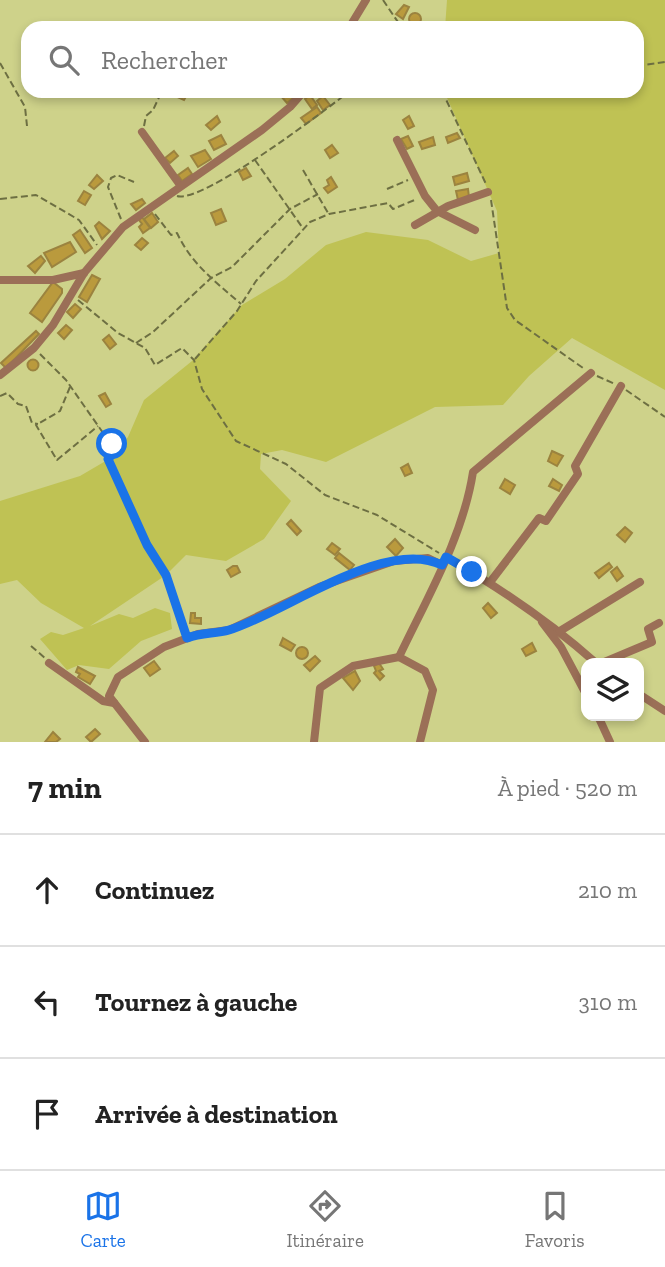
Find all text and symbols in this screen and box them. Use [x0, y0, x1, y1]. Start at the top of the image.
search box [21, 21, 644, 98]
icon: search [45, 41, 83, 79]
text: Rechercher [101, 44, 228, 76]
route start [96, 428, 127, 459]
route end [456, 556, 487, 587]
map controls [581, 658, 644, 721]
button: layers [581, 658, 644, 721]
text: 7 min [28, 770, 102, 806]
text: À pied · 520 m [498, 774, 637, 802]
icon: ahead [28, 871, 66, 909]
text: Continuez [95, 874, 214, 906]
text: 210 m [578, 876, 637, 904]
icon: left [28, 983, 66, 1021]
text: Tournez à gauche [95, 986, 297, 1018]
text: 310 m [579, 988, 637, 1016]
icon: arrive [28, 1095, 66, 1133]
text: Arrivée à destination [95, 1098, 338, 1130]
tab: Carte [80, 1187, 126, 1252]
tab: Itinéraire [287, 1187, 364, 1252]
tab: Favoris [525, 1187, 585, 1252]

